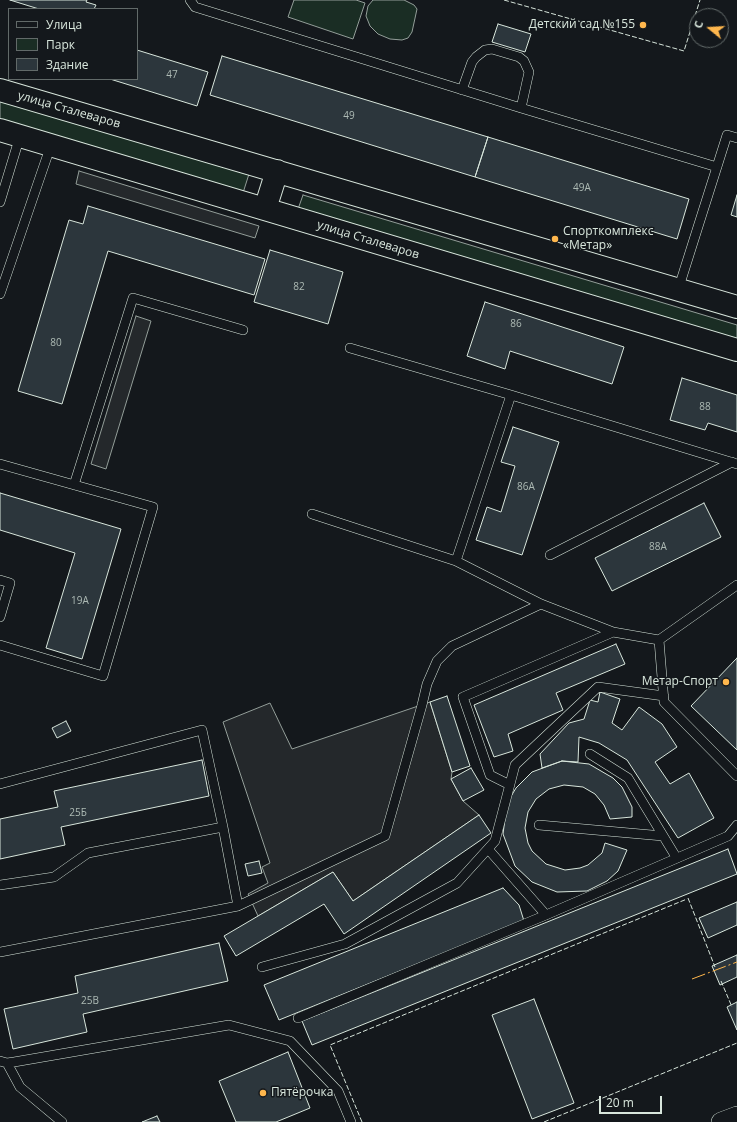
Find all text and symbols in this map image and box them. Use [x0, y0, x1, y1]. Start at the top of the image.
legend [8, 8, 138, 80]
north arrow [689, 8, 729, 48]
text: Улица [46, 16, 82, 33]
place label: Детский сад №155 [529, 18, 635, 32]
text: С [690, 19, 706, 30]
marker: Детский сад №155 [638, 20, 648, 30]
text: Парк [46, 36, 75, 53]
text: Здание [46, 56, 89, 73]
house number: 47 [166, 69, 178, 81]
street label: улица Сталеваров [16, 88, 122, 132]
house number: 49 [343, 110, 355, 122]
house number: 49А [573, 182, 591, 194]
street label: улица Сталеваров [315, 218, 421, 262]
place label: Спорткомплекс «Метар» [563, 225, 653, 253]
marker: Спорткомплекс «Метар» [550, 234, 560, 244]
house number: 82 [293, 281, 305, 293]
house number: 86 [510, 318, 522, 330]
house number: 80 [50, 337, 62, 349]
house number: 88 [699, 401, 711, 413]
house number: 86А [517, 481, 535, 493]
house number: 88А [649, 541, 667, 553]
house number: 19А [71, 595, 89, 607]
place label: Метар-Спорт [642, 675, 718, 689]
marker: Метар-Спорт [721, 677, 731, 687]
house number: 25Б [69, 807, 87, 819]
house number: 25В [81, 995, 99, 1007]
place label: Пятёрочка [271, 1086, 333, 1100]
marker: Пятёрочка [258, 1088, 268, 1098]
scale bar [601, 1088, 664, 1114]
text: 20 m [606, 1094, 634, 1111]

